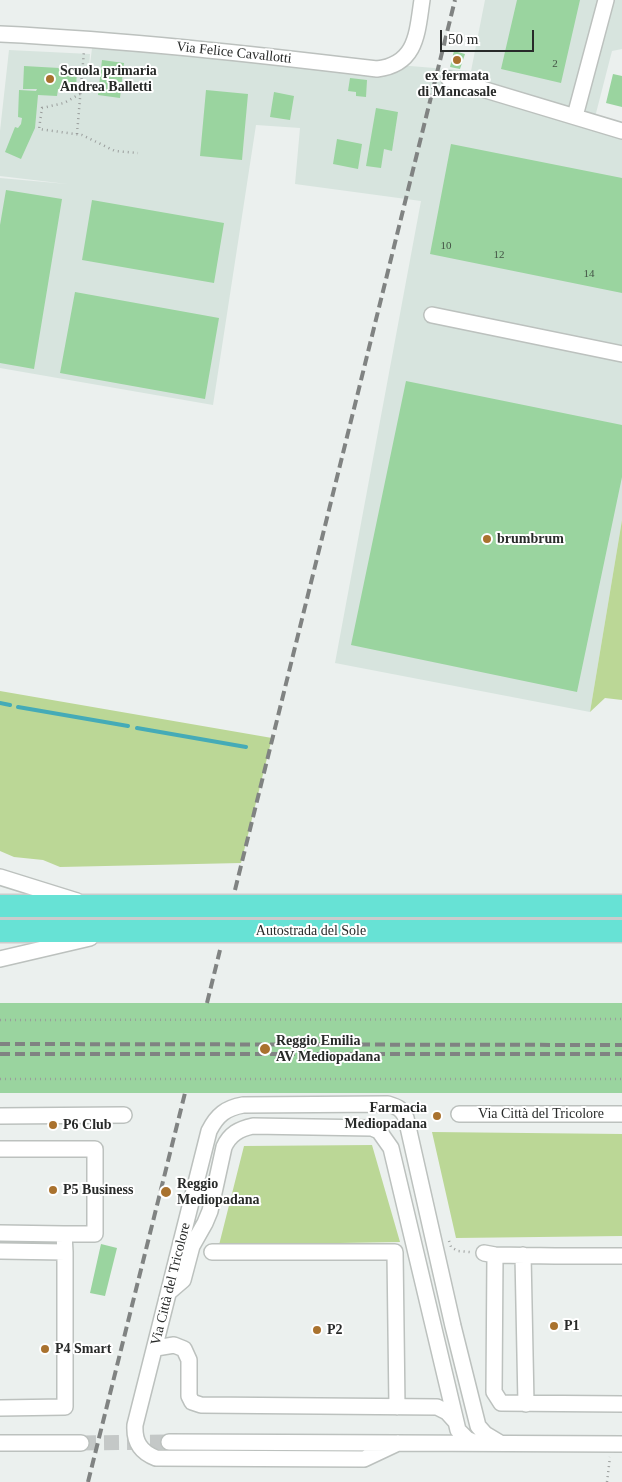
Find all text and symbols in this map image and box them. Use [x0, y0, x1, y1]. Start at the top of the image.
scale bar [442, 20, 536, 52]
text: 50 m [448, 31, 478, 47]
street label: Via Felice Cavallotti [176, 39, 292, 67]
marker: ex fermata di Mancasale [451, 54, 463, 66]
house number: 2 [552, 57, 558, 71]
place label: Scuola primaria Andrea Balletti [60, 63, 157, 95]
place label: ex fermata di Mancasale [418, 68, 496, 100]
marker: Scuola primaria Andrea Balletti [44, 73, 56, 85]
house number: 10 [441, 239, 452, 253]
house number: 12 [494, 248, 504, 262]
house number: 14 [584, 267, 594, 281]
place label: brumbrum [497, 531, 564, 547]
marker: brumbrum [481, 533, 493, 545]
street label: Autostrada del Sole [256, 923, 366, 939]
place label: Reggio Emilia AV Mediopadana [276, 1033, 380, 1066]
marker: Reggio Emilia AV Mediopadana [258, 1042, 272, 1056]
place label: Farmacia Mediopadana [345, 1100, 427, 1132]
street label: Via Città del Tricolore [478, 1106, 604, 1122]
marker: Farmacia Mediopadana [431, 1110, 443, 1122]
place label: P6 Club [63, 1117, 112, 1133]
marker: P6 Club [47, 1119, 59, 1131]
place label: Reggio Mediopadana [177, 1176, 259, 1208]
place label: P5 Business [63, 1182, 133, 1198]
marker: P5 Business [47, 1184, 59, 1196]
marker: Reggio Mediopadana [159, 1185, 173, 1199]
street label: Via Città del Tricolore [148, 1221, 194, 1347]
place label: P1 [564, 1318, 580, 1334]
marker: P1 [548, 1320, 560, 1332]
place label: P2 [327, 1322, 343, 1338]
marker: P2 [311, 1324, 323, 1336]
place label: P4 Smart [55, 1341, 111, 1357]
marker: P4 Smart [39, 1343, 51, 1355]

